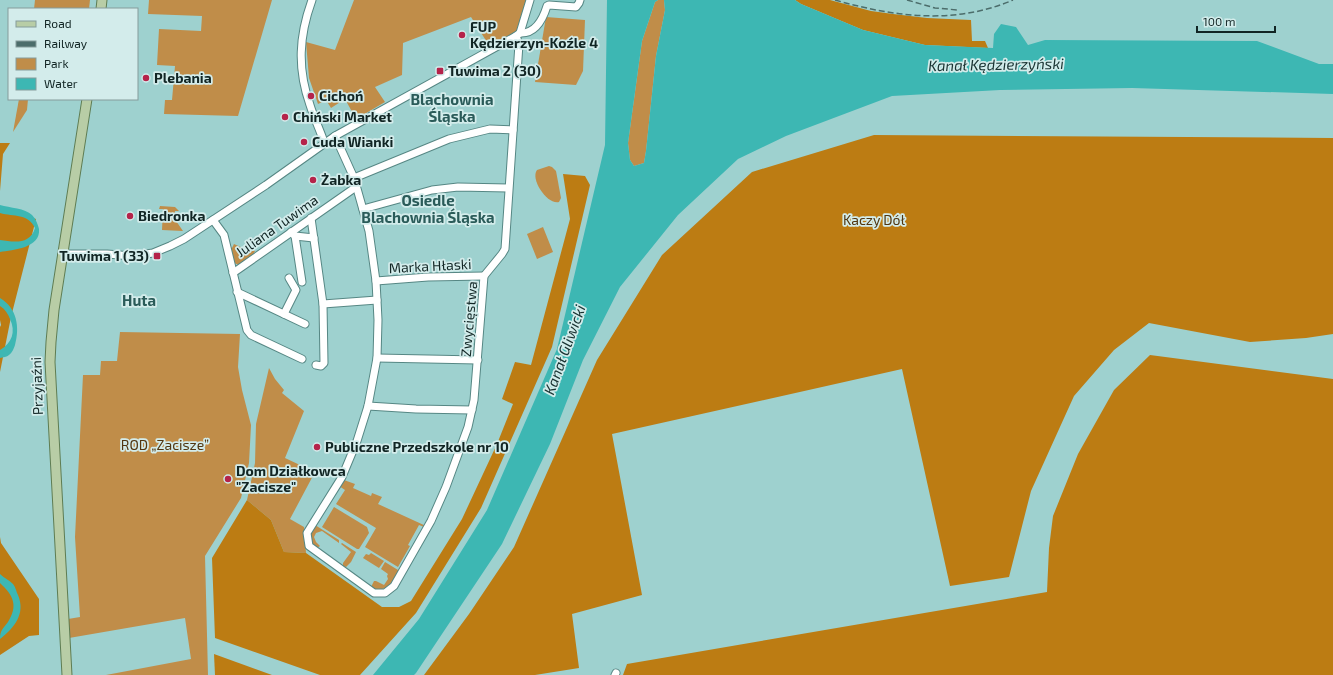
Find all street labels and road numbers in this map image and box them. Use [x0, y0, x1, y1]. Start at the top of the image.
street label: Juliana Tuwima [232, 191, 321, 260]
street label: Marka Hłaski [388, 255, 472, 276]
street label: Zwycięstwa [457, 280, 480, 358]
street label: Przyjaźni [27, 357, 46, 415]

